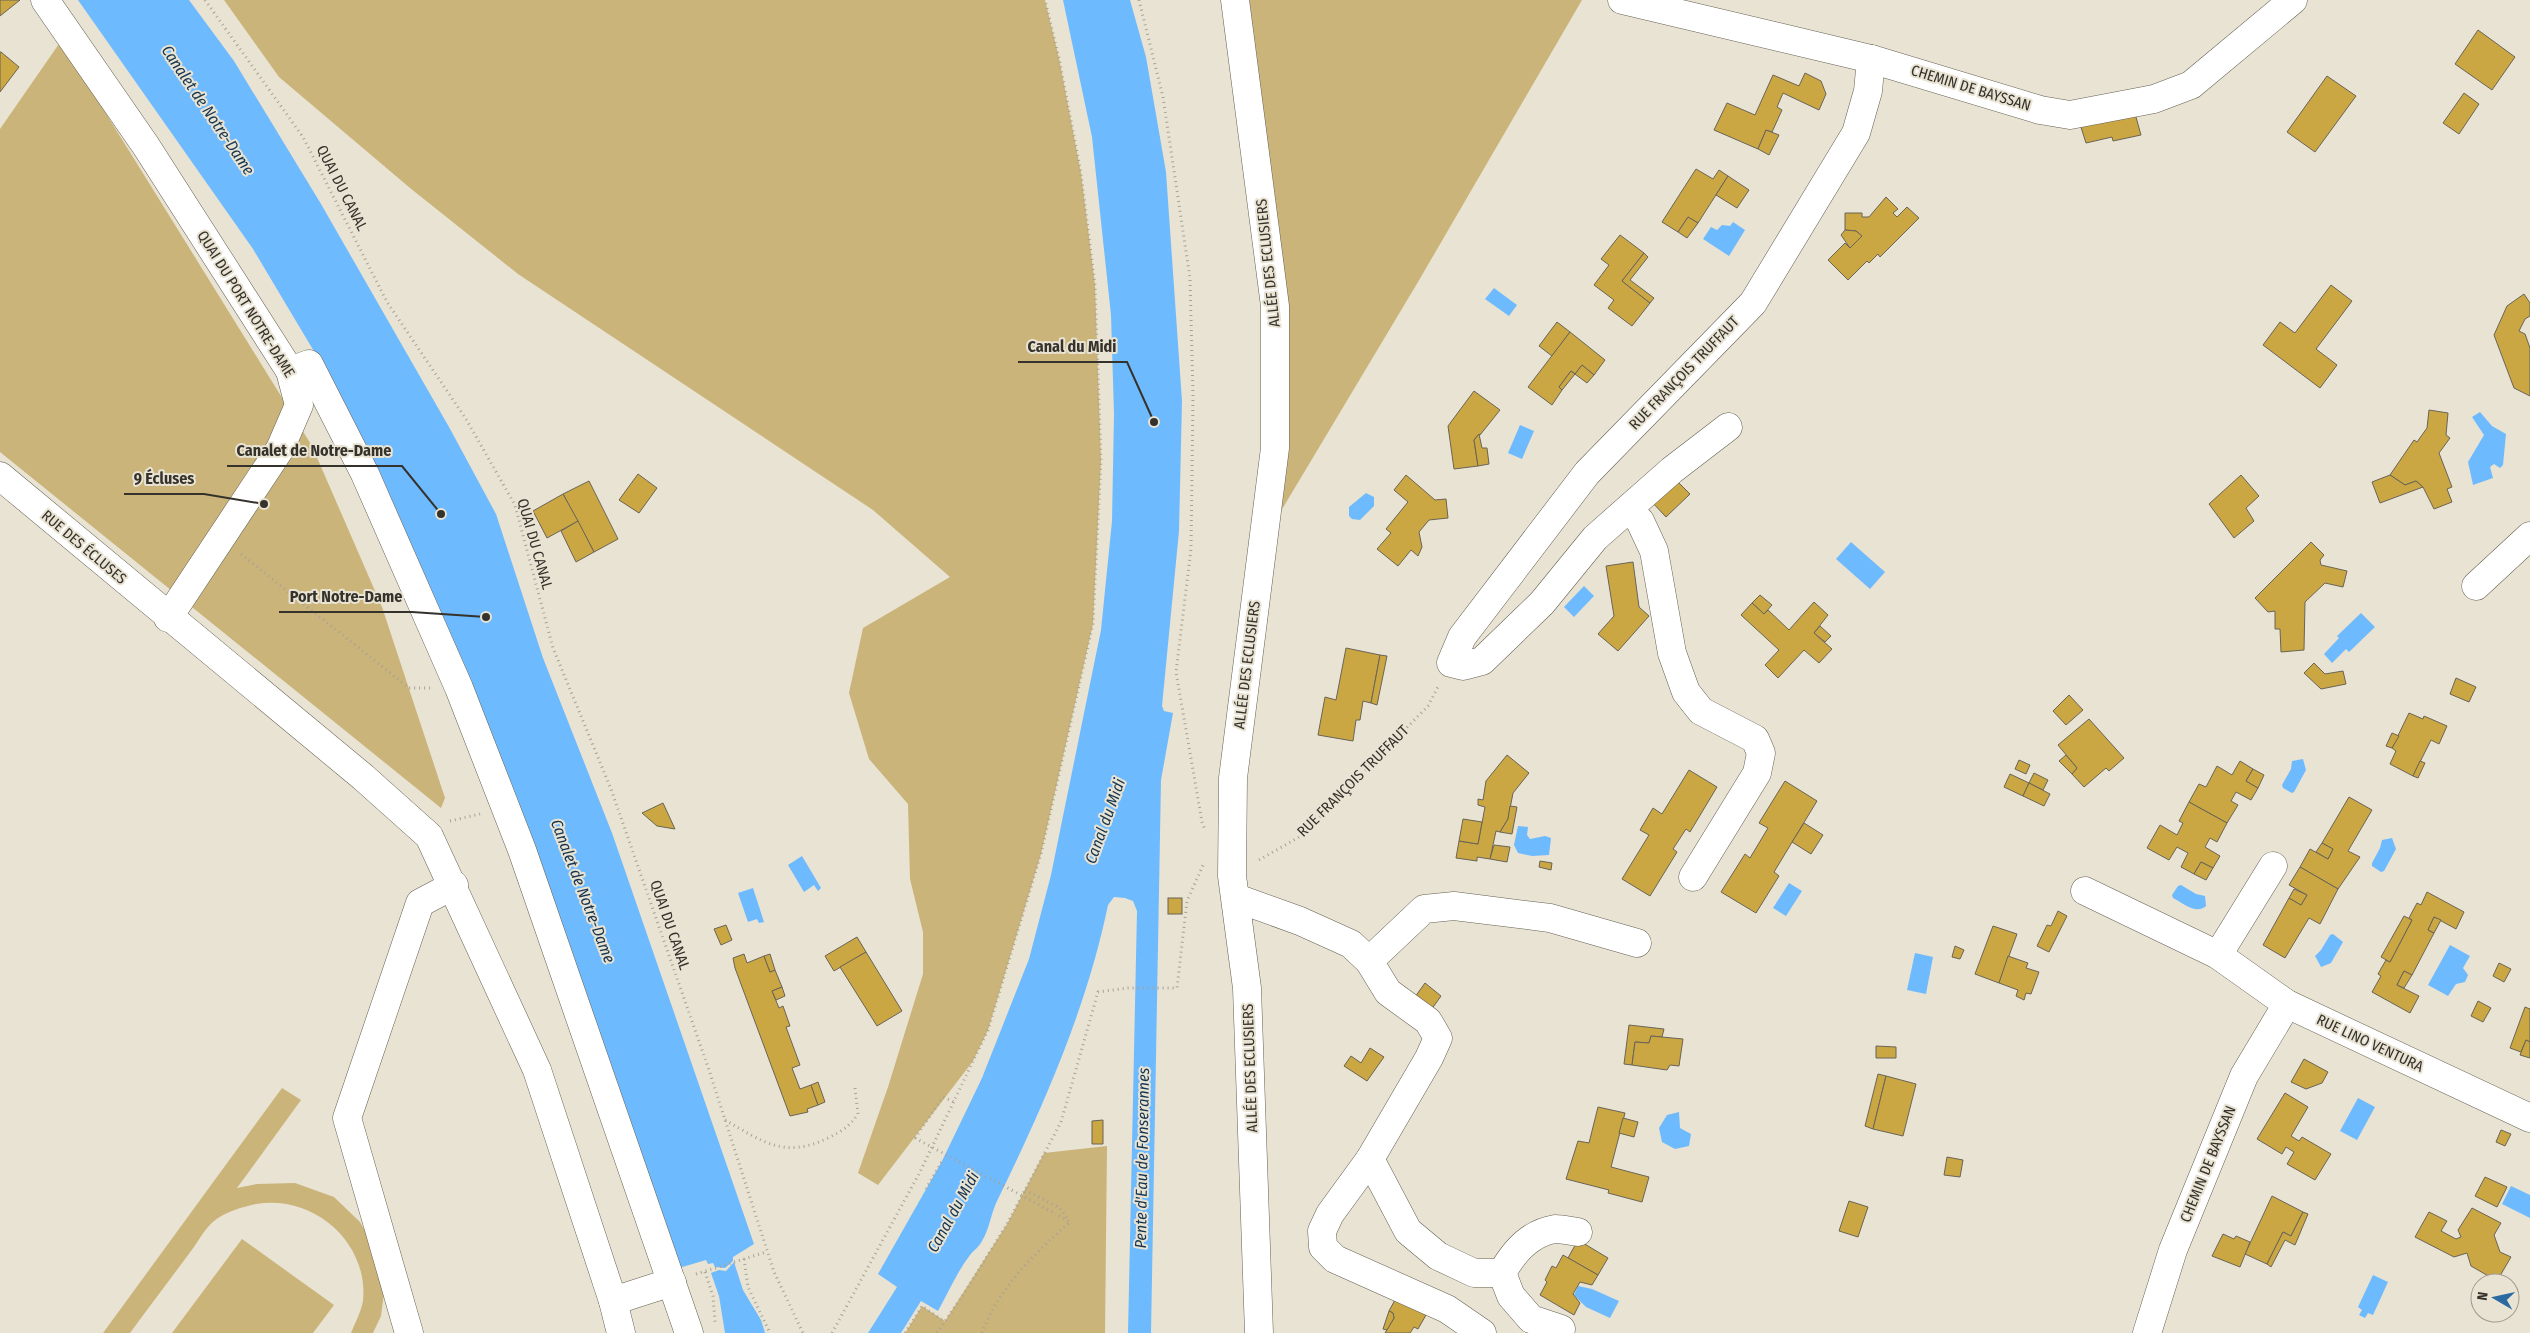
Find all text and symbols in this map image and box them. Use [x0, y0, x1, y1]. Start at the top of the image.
water label: Canalet de Notre-Dame [158, 42, 259, 179]
street label: CHEMIN DE BAYSSAN [1909, 61, 2033, 115]
street label: QUAI DU CANAL [313, 142, 371, 234]
street label: ALLÉE DES ECLUSIERS [1252, 198, 1284, 328]
street label: QUAI DU PORT NOTRE-DAME [193, 227, 299, 381]
street label: RUE FRANÇOIS TRUFFAUT [1625, 313, 1743, 433]
callout: Canal du Midi [1018, 331, 1127, 362]
text: Canal du Midi [1028, 337, 1116, 356]
callout: Canalet de Notre-Dame [227, 435, 402, 466]
text: Canalet de Notre-Dame [237, 441, 391, 460]
callout: 9 Écluses [124, 463, 204, 494]
text: 9 Écluses [134, 468, 194, 488]
street label: QUAI DU CANAL [513, 497, 557, 592]
street label: RUE DES ÉCLUSES [38, 506, 130, 588]
callout: Port Notre-Dame [279, 581, 412, 612]
text: Port Notre-Dame [290, 587, 402, 606]
street label: ALLÉE DES ECLUSIERS [1230, 600, 1264, 730]
street label: RUE FRANÇOIS TRUFFAUT [1293, 721, 1413, 841]
water label: Canal du Midi [1081, 776, 1129, 866]
water label: Canalet de Notre-Dame [547, 817, 619, 966]
street label: QUAI DU CANAL [646, 878, 694, 973]
street label: ALLÉE DES ECLUSIERS [1239, 1003, 1261, 1133]
street label: RUE LINO VENTURA [2314, 1010, 2426, 1076]
water label: Pente d'Eau de Fonserannes [1131, 1067, 1153, 1249]
street label: CHEMIN DE BAYSSAN [2176, 1103, 2240, 1225]
water label: Canal du Midi [923, 1168, 983, 1256]
north arrow [2470, 1273, 2520, 1323]
text: N [2474, 1291, 2492, 1302]

